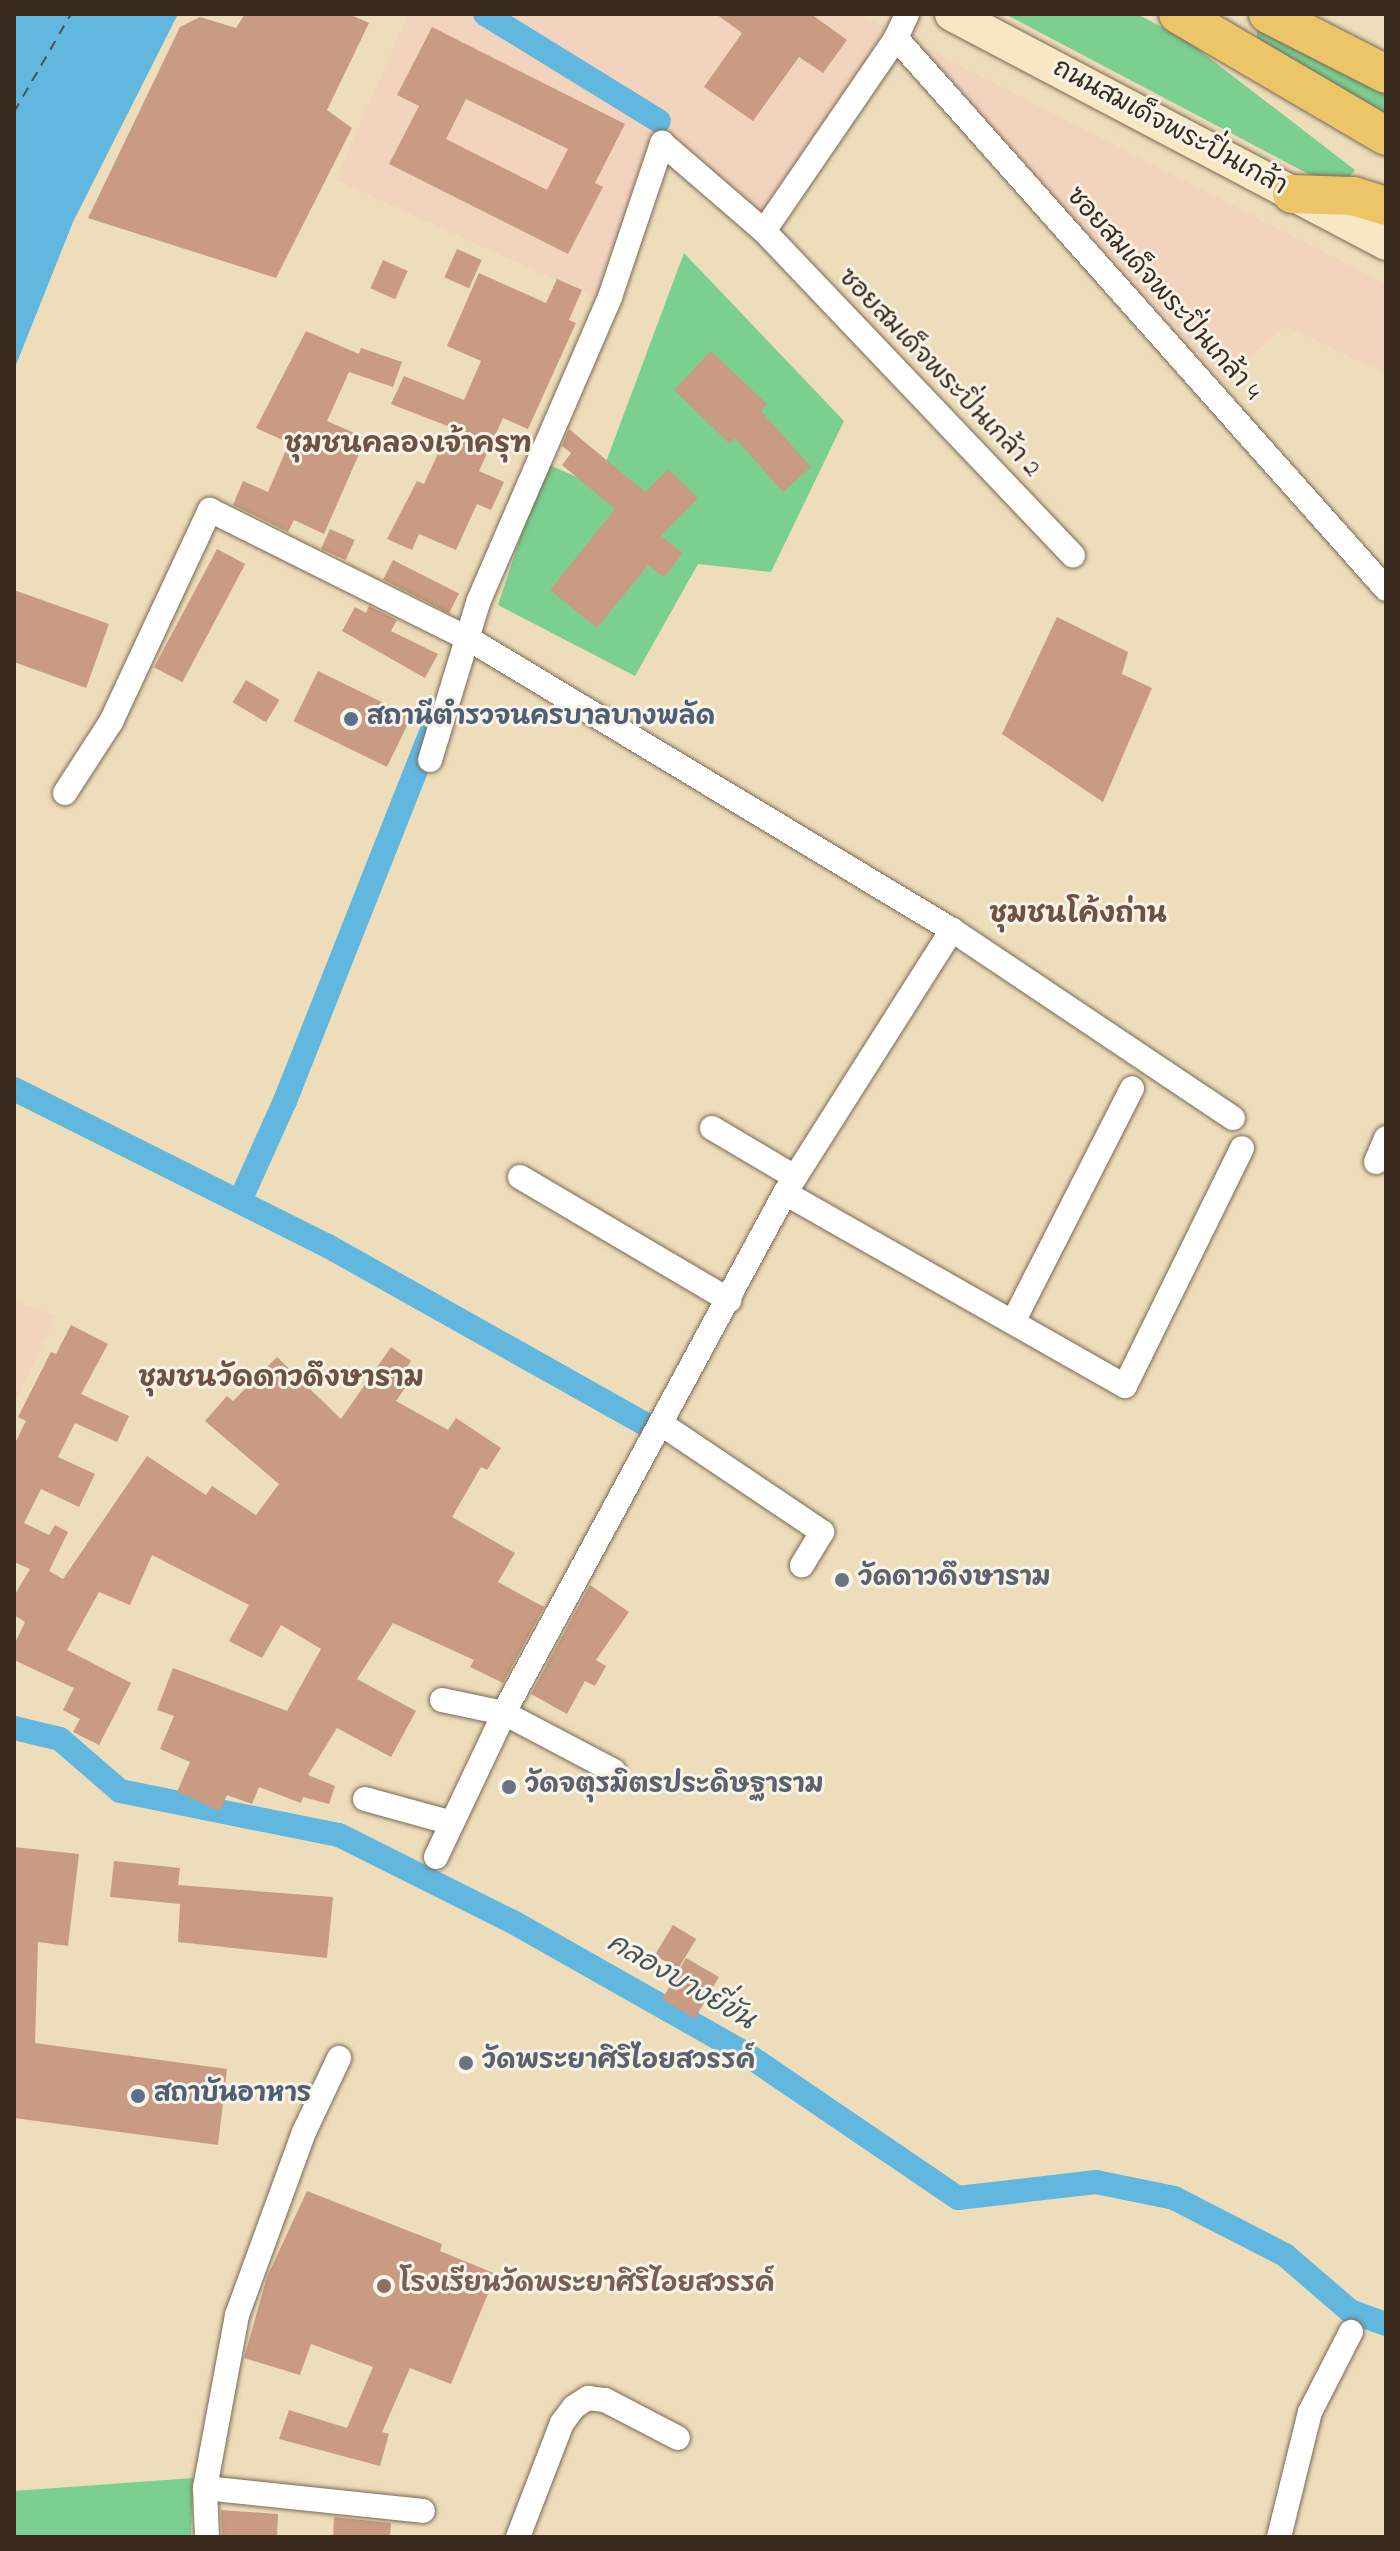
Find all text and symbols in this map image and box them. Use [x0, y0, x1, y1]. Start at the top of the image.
street label: ถนนสมเด็จพระปิ่นเกล้า [1047, 54, 1291, 204]
street label: ซอยสมเด็จพระปิ่นเกล้า 4 [1058, 182, 1266, 408]
street label: ซอยสมเด็จพระปิ่นเกล้า 2 [830, 263, 1046, 485]
district label: ชุมชนคลองเจ้าครุฑ [284, 429, 532, 463]
place label: สถานีตำรวจนครบาลบางพลัด [367, 703, 715, 735]
marker: สถานีตำรวจนครบาลบางพลัด [342, 710, 360, 728]
district label: ชุมชนโค้งถ่าน [989, 899, 1167, 933]
district label: ชุมชนวัดดาวดึงษาราม [138, 1363, 424, 1397]
place label: วัดดาวดึงษาราม [858, 1564, 1050, 1596]
marker: วัดดาวดึงษาราม [833, 1571, 851, 1589]
place label: วัดจตุรมิตรประดิษฐาราม [525, 1771, 823, 1803]
marker: วัดจตุรมิตรประดิษฐาราม [500, 1778, 518, 1796]
water label: คลองบางยี่ขัน [600, 1927, 760, 2039]
place label: วัดพระยาศิริไอยสวรรค์ [482, 2047, 755, 2079]
marker: วัดพระยาศิริไอยสวรรค์ [457, 2054, 475, 2072]
place label: สถาบันอาหาร [154, 2080, 312, 2112]
marker: สถาบันอาหาร [129, 2087, 147, 2105]
place label: โรงเรียนวัดพระยาศิริไอยสวรรค์ [400, 2270, 775, 2302]
marker: โรงเรียนวัดพระยาศิริไอยสวรรค์ [375, 2277, 393, 2295]

